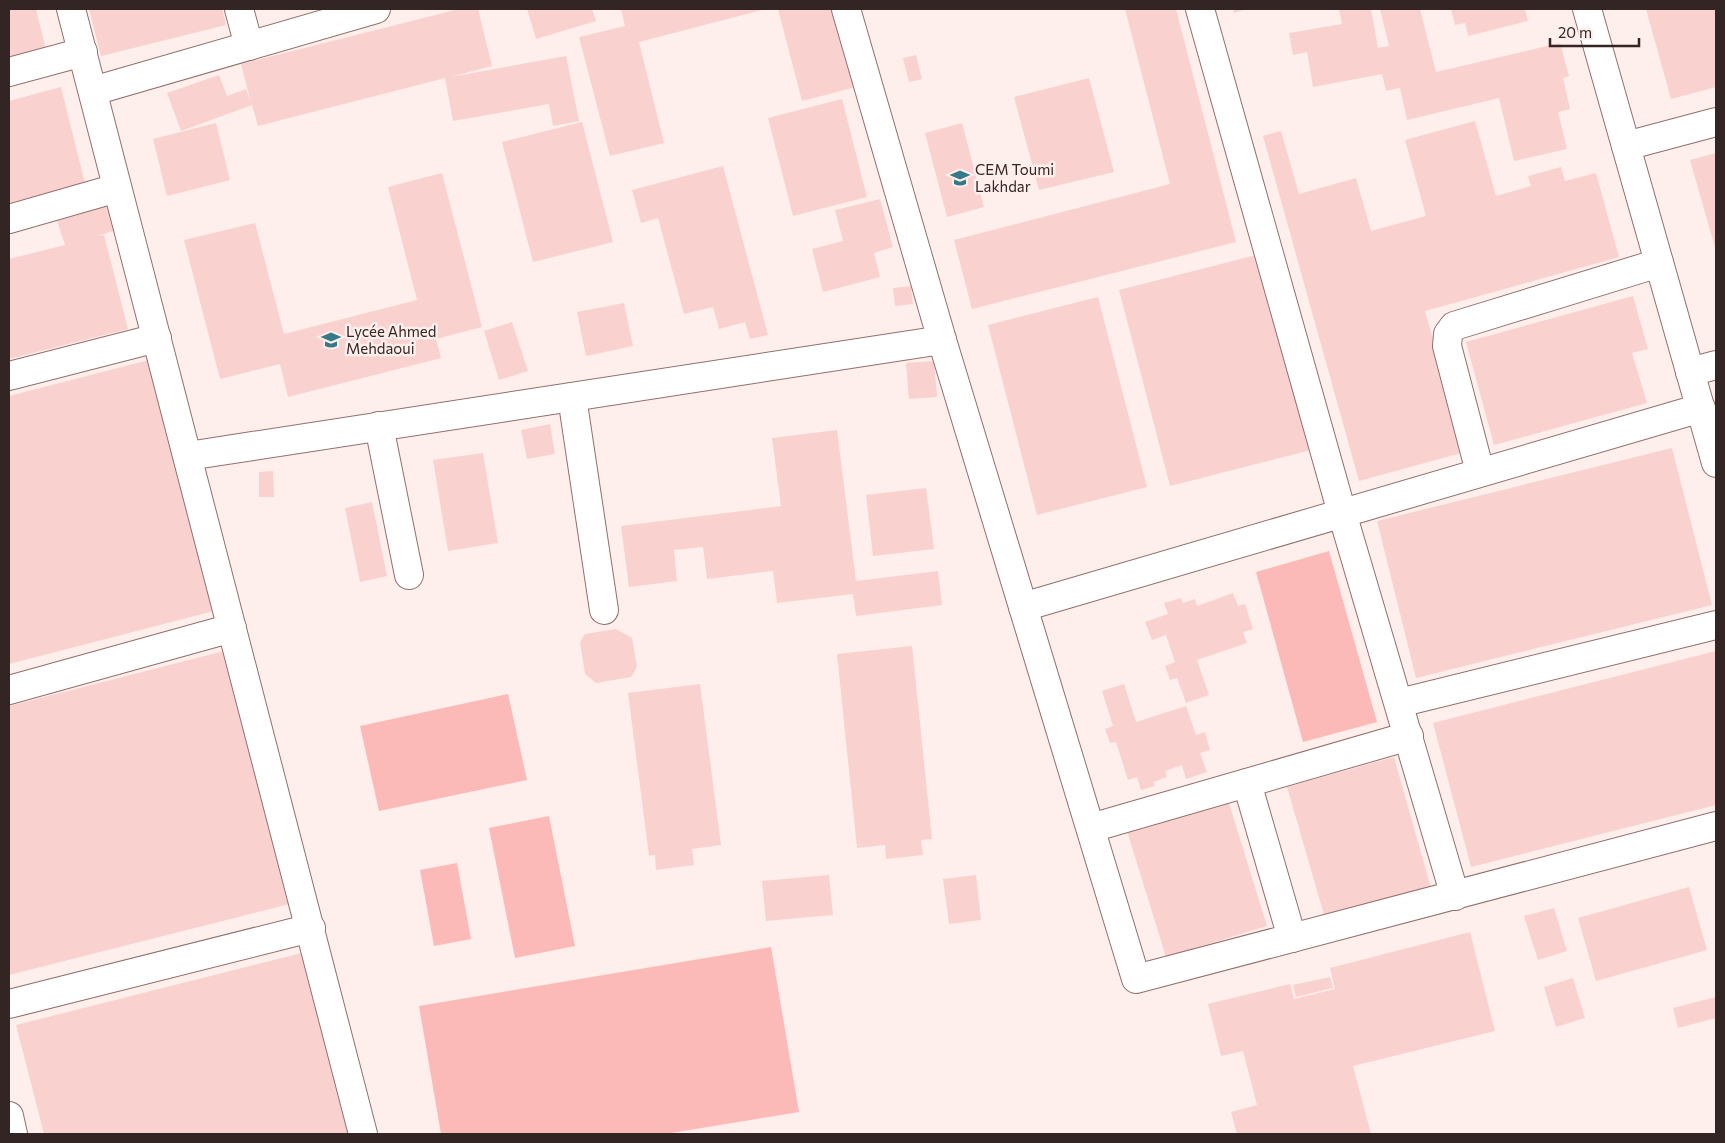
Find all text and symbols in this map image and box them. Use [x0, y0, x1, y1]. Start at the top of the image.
scale bar [1550, 15, 1639, 47]
text: 20 m [1558, 23, 1592, 41]
place label: CEM Toumi Lakhdar [975, 160, 1054, 195]
school or university icon: CEM Toumi Lakhdar [949, 167, 971, 189]
place label: Lycée Ahmed Mehdaoui [346, 322, 436, 357]
school or university icon: Lycée Ahmed Mehdaoui [320, 329, 342, 351]

